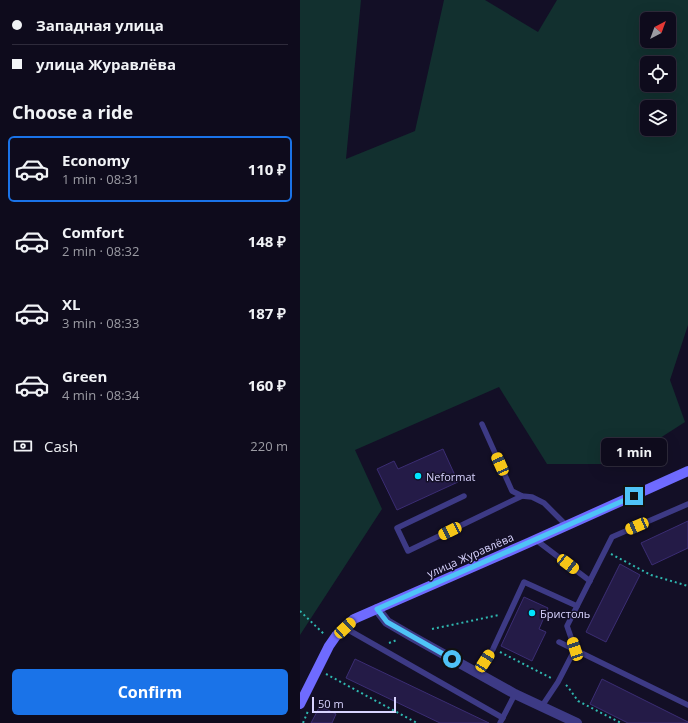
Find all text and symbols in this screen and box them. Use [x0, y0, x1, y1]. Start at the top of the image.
north arrow [640, 12, 676, 48]
map controls [640, 12, 676, 136]
text: Западная улица [36, 15, 164, 35]
text: улица Журавлёва [36, 54, 176, 74]
button: locate [640, 56, 676, 92]
text: Choose a ride [12, 100, 133, 124]
button: layers [640, 100, 676, 136]
text: Economy [62, 150, 130, 170]
icon: car [14, 151, 50, 187]
text: 110 ₽ [248, 159, 286, 179]
text: 1 min · 08:31 [62, 170, 139, 188]
text: Comfort [62, 222, 124, 242]
icon: car [14, 223, 50, 259]
text: 148 ₽ [248, 231, 286, 251]
text: 2 min · 08:32 [62, 242, 139, 260]
text: XL [62, 294, 80, 314]
icon: car [14, 295, 50, 331]
text: 187 ₽ [248, 303, 286, 323]
text: 3 min · 08:33 [62, 314, 139, 332]
text: Green [62, 366, 107, 386]
icon: car [14, 367, 50, 403]
text: 160 ₽ [248, 375, 286, 395]
text: 4 min · 08:34 [62, 386, 139, 404]
icon: cash [12, 435, 34, 457]
text: Cash [44, 436, 78, 456]
text: 220 m [250, 437, 288, 455]
callout: 1 min [601, 438, 667, 466]
text: 1 min [616, 443, 652, 461]
car [490, 451, 510, 477]
place label: Neformat [426, 469, 476, 484]
marker: Neformat [413, 471, 423, 481]
route end [625, 487, 643, 505]
car [624, 516, 650, 536]
car [437, 520, 463, 542]
street label: улица Журавлёва [424, 529, 516, 581]
car [555, 552, 581, 576]
place label: Бристоль [540, 606, 590, 621]
marker: Бристоль [527, 608, 537, 618]
car [332, 615, 358, 641]
car [566, 636, 584, 662]
car [473, 648, 497, 674]
route start [443, 650, 461, 668]
button: Confirm [12, 669, 288, 715]
scale bar [312, 695, 396, 714]
text: 50 m [318, 696, 344, 711]

